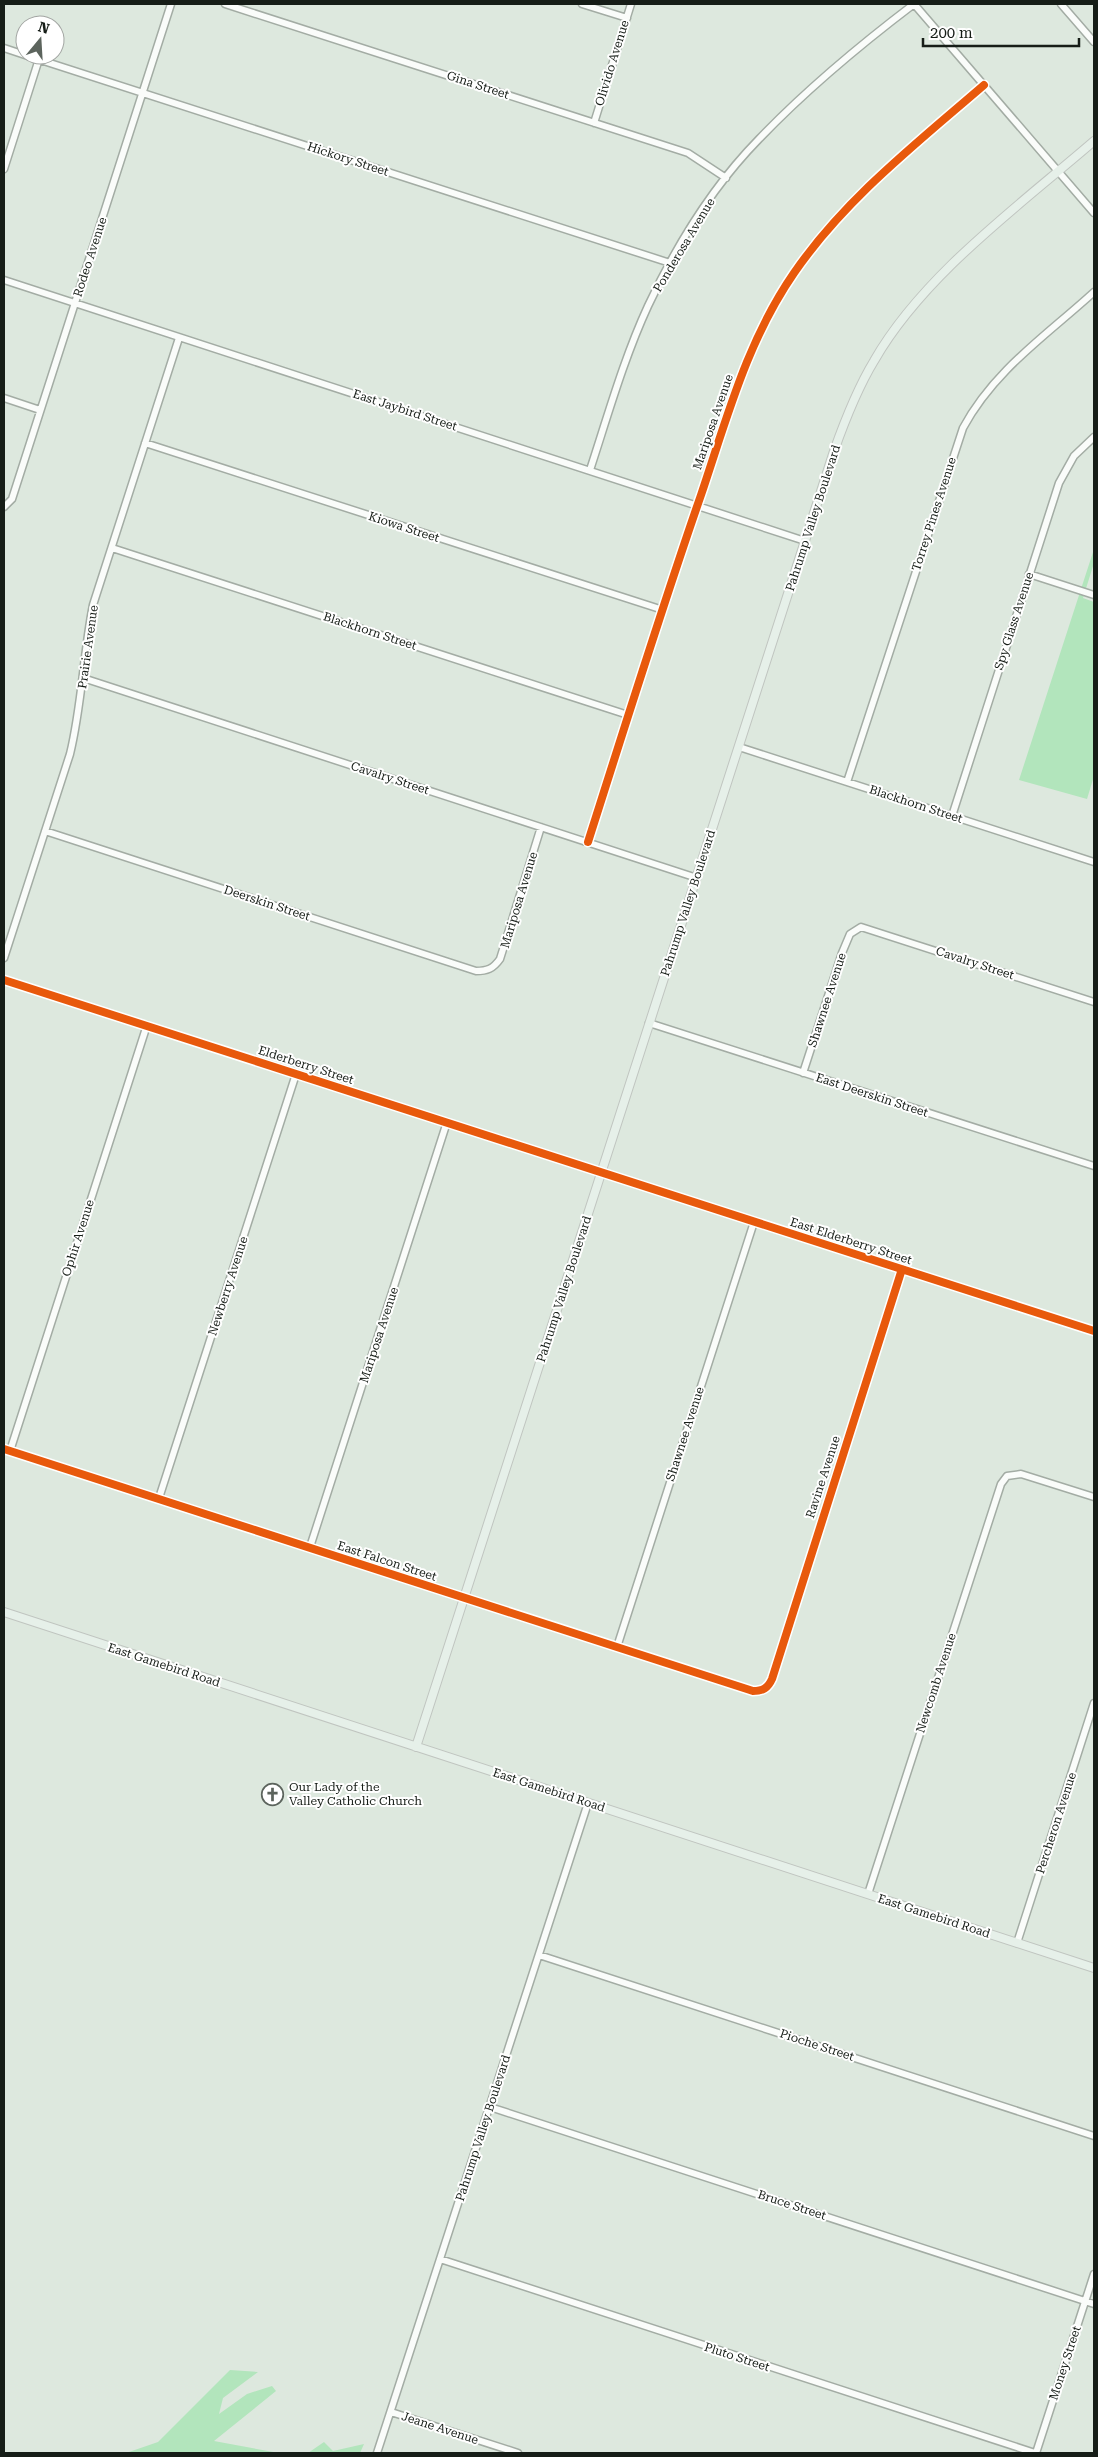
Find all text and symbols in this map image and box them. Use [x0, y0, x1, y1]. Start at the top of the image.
north arrow [15, 15, 65, 65]
scale bar [923, 15, 1079, 47]
text: N [36, 18, 52, 37]
street label: Olivido Avenue [592, 18, 632, 108]
text: 200 m [930, 24, 973, 42]
street label: Gina Street [445, 68, 511, 102]
street label: Hickory Street [305, 139, 391, 179]
street label: Ponderosa Avenue [650, 195, 718, 295]
street label: Rodeo Avenue [70, 215, 110, 299]
street label: Mariposa Avenue [690, 372, 736, 472]
street label: East Jaybird Street [351, 387, 459, 434]
street label: Pahrump Valley Boulevard [783, 443, 843, 593]
street label: Torrey Pines Avenue [909, 455, 959, 573]
street label: Kiowa Street [367, 509, 442, 545]
street label: Spy Glass Avenue [992, 570, 1037, 672]
street label: Prairie Avenue [75, 604, 101, 690]
street label: Blackhorn Street [322, 609, 419, 653]
street label: Cavalry Street [349, 759, 431, 797]
street label: Blackhorn Street [868, 782, 965, 826]
street label: Pahrump Valley Boulevard [658, 828, 718, 978]
street label: Mariposa Avenue [498, 850, 540, 950]
street label: Deerskin Street [222, 882, 312, 924]
street label: Cavalry Street [934, 944, 1016, 982]
street label: Shawnee Avenue [805, 951, 849, 1049]
street label: Elderberry Street [256, 1043, 356, 1087]
street label: East Deerskin Street [814, 1070, 930, 1120]
street label: Ophir Avenue [59, 1197, 97, 1278]
street label: Pahrump Valley Boulevard [534, 1214, 594, 1364]
street label: East Elderberry Street [788, 1215, 914, 1267]
street label: Newberry Avenue [205, 1234, 251, 1337]
street label: Mariposa Avenue [357, 1285, 401, 1385]
street label: Shawnee Avenue [663, 1385, 707, 1483]
street label: Ravine Avenue [803, 1434, 843, 1520]
street label: East Falcon Street [336, 1538, 439, 1584]
street label: Newcomb Avenue [913, 1631, 959, 1735]
street label: East Gamebird Road [106, 1640, 222, 1690]
street label: East Gamebird Road [491, 1765, 607, 1815]
street label: Percheron Avenue [1033, 1770, 1079, 1876]
place label: Our Lady of the Valley Catholic Church [289, 1780, 422, 1808]
church icon: Our Lady of the Valley Catholic Church [261, 1782, 285, 1806]
street label: East Gamebird Road [876, 1891, 992, 1941]
street label: Pioche Street [778, 2026, 856, 2064]
street label: Pahrump Valley Boulevard [453, 2053, 513, 2203]
street label: Bruce Street [756, 2187, 829, 2223]
street label: Money Street [1046, 2324, 1084, 2402]
street label: Pluto Street [702, 2340, 772, 2374]
street label: Jeane Avenue [400, 2409, 481, 2447]

